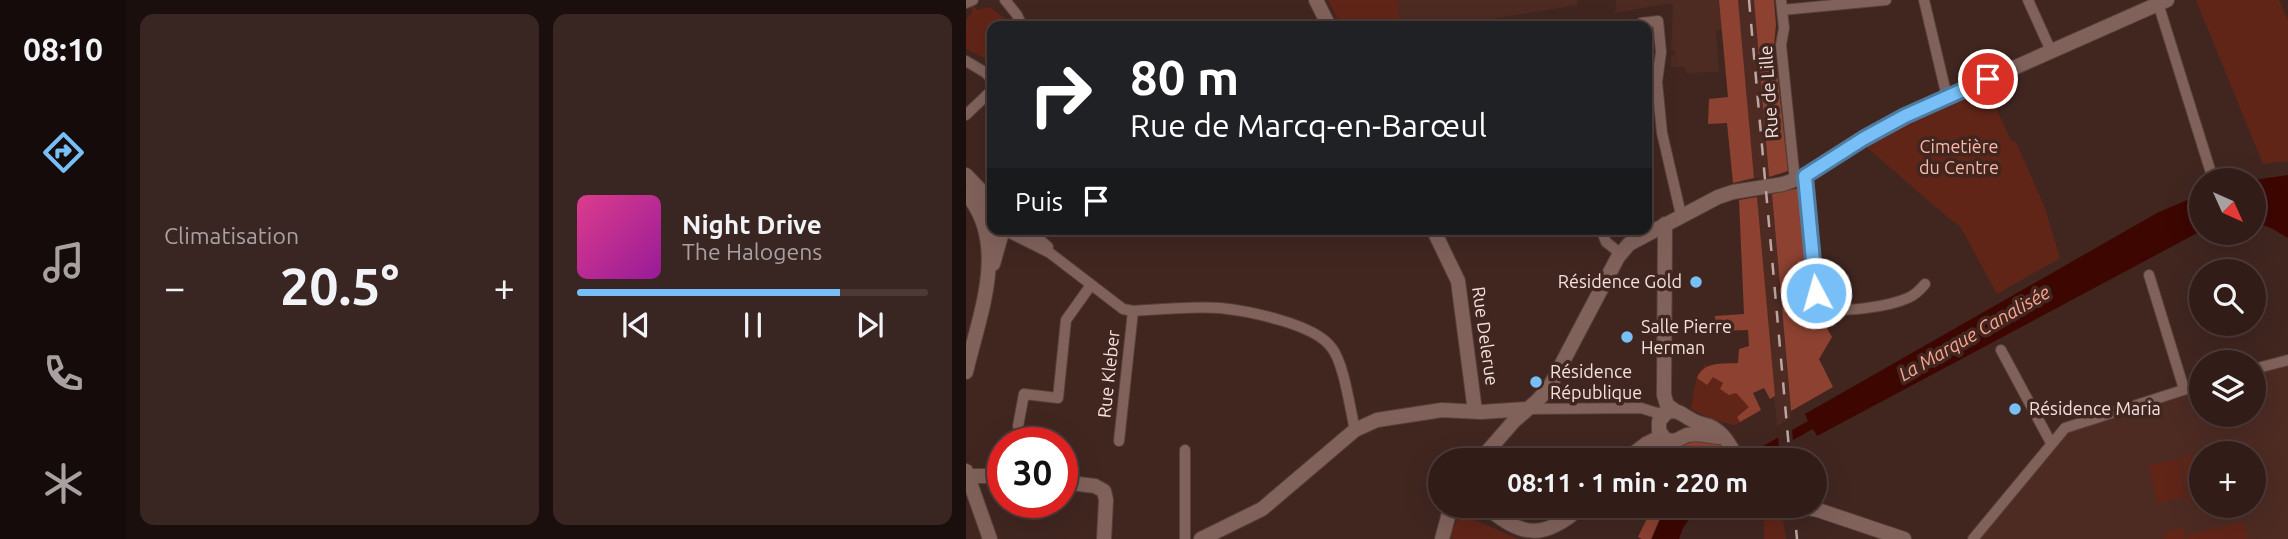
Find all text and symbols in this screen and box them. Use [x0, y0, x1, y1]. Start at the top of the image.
text: 08:10 [23, 31, 103, 67]
street label: Rue de Lille [1755, 45, 1781, 139]
icon: right [1015, 49, 1106, 140]
text: 80 m [1130, 49, 1239, 104]
pin [1958, 49, 2018, 109]
icon: arrive [1969, 60, 2007, 98]
text: Rue de Marcq-en-Barœul [1130, 107, 1487, 143]
icon: directions [39, 128, 88, 177]
park label: Cimetière du Centre [1919, 136, 1999, 177]
north arrow [2189, 168, 2266, 245]
map controls [2189, 168, 2266, 518]
icon: arrive [1077, 182, 1115, 220]
text: Puis [1015, 187, 1063, 216]
text: Night Drive [682, 210, 822, 239]
text: Climatisation [164, 223, 299, 248]
icon: music [39, 238, 88, 287]
text: The Halogens [682, 239, 822, 264]
position arrow [1779, 256, 1853, 330]
text: 20.5° [280, 257, 399, 315]
button: search [2189, 259, 2266, 336]
text: − [164, 266, 185, 308]
text: + [494, 266, 515, 308]
place label: Résidence Gold [1558, 271, 1682, 291]
marker: Résidence Gold [1688, 274, 1704, 290]
water label: La Marque Canalisée [1894, 281, 2054, 385]
street label: Rue Delerue [1469, 285, 1503, 387]
icon: previous [617, 306, 655, 344]
icon: pause [734, 306, 772, 344]
icon: next [851, 306, 889, 344]
place label: Salle Pierre Herman [1641, 316, 1732, 357]
street label: Rue Kleber [1093, 329, 1123, 419]
marker: Salle Pierre Herman [1619, 329, 1635, 345]
icon: phone [39, 349, 88, 398]
button: layers [2189, 350, 2266, 427]
place label: Résidence République [1550, 361, 1642, 402]
marker: Résidence République [1528, 374, 1544, 390]
place label: Résidence Maria [2029, 398, 2161, 418]
marker: Résidence Maria [2007, 401, 2023, 417]
speed limit sign: 30 [987, 427, 1078, 518]
button: + [2189, 441, 2266, 518]
icon: climate [39, 459, 88, 508]
text: 08:11 · 1 min · 220 m [1507, 468, 1748, 497]

